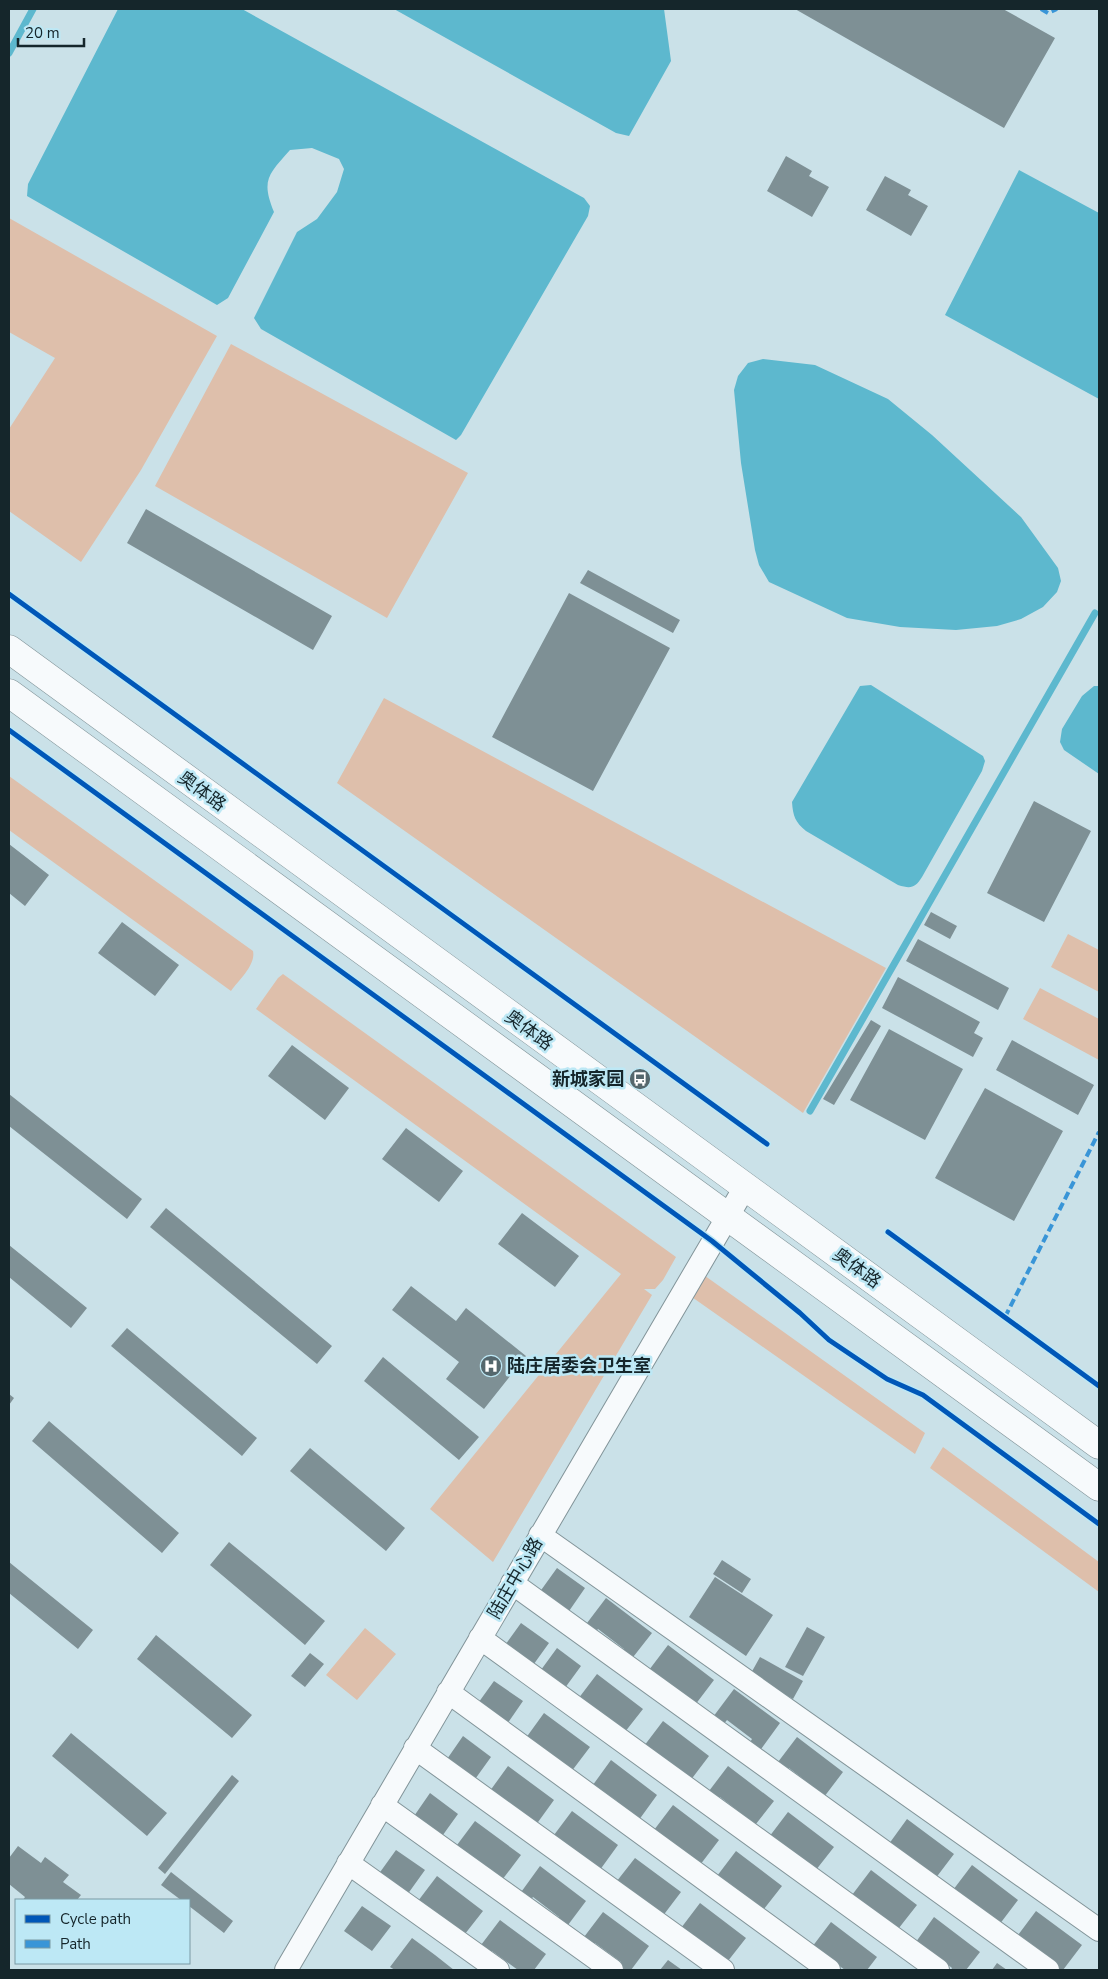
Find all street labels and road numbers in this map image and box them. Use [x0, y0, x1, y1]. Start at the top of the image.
street label: 奥体路 [173, 765, 231, 817]
street label: 奥体路 [500, 1004, 558, 1056]
street label: 奥体路 [828, 1242, 886, 1294]
street label: 陆庄中心路 [482, 1533, 548, 1623]

